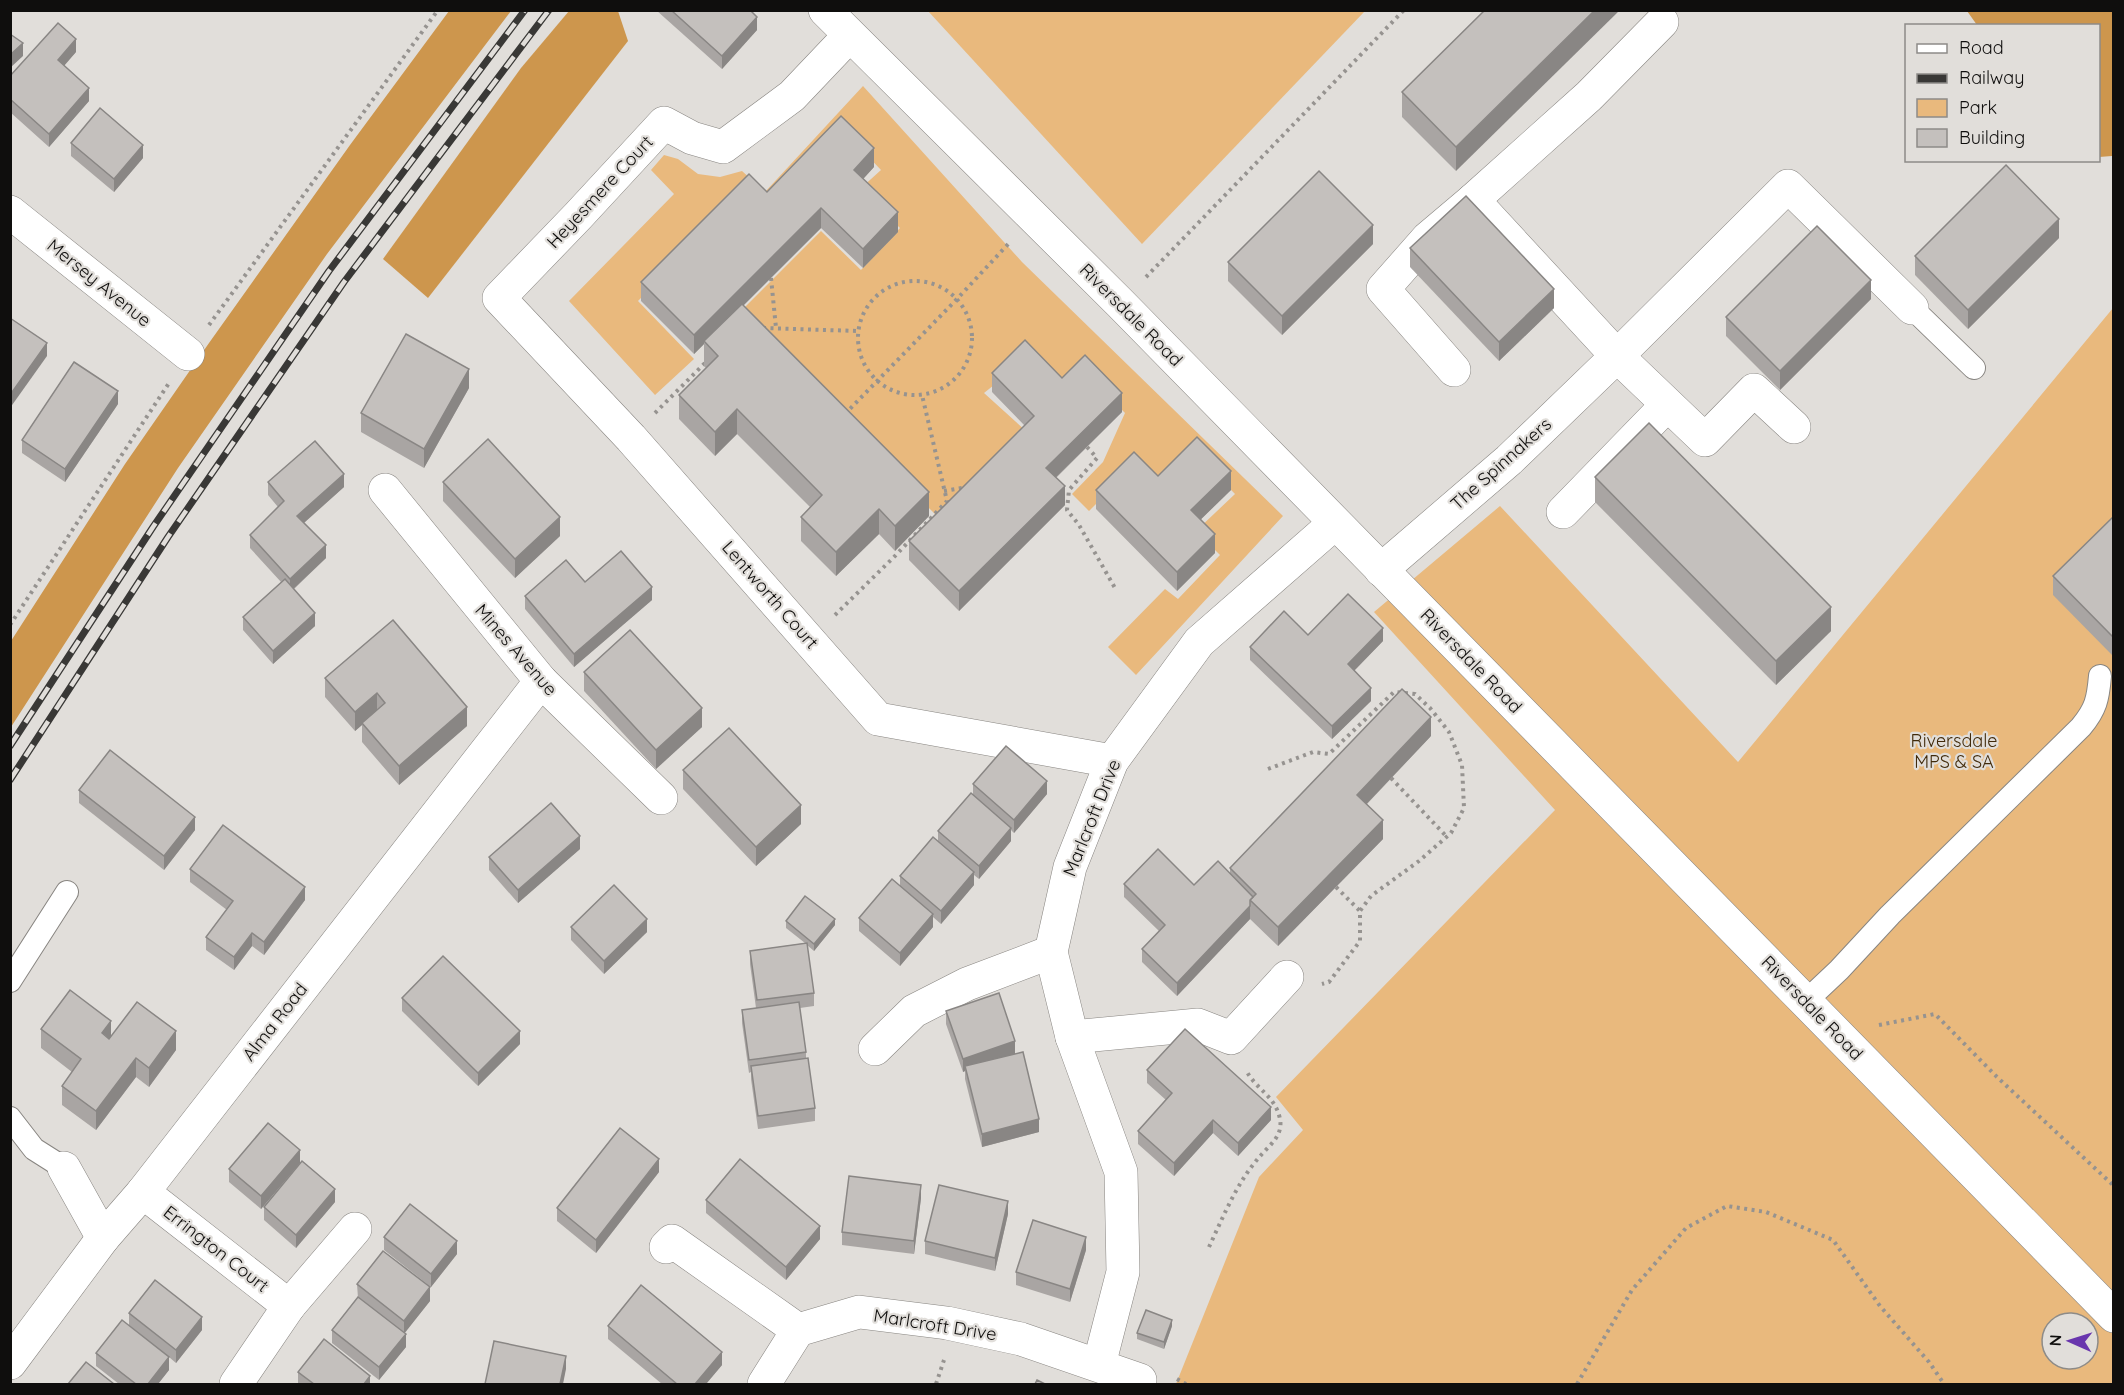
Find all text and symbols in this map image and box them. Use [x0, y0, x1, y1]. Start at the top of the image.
legend [1905, 24, 2100, 162]
text: Road [1959, 36, 2004, 59]
text: Railway [1959, 66, 2025, 89]
text: Park [1959, 96, 1997, 119]
text: Building [1959, 126, 2025, 149]
street label: Heyesmere Court [541, 130, 658, 253]
street label: Mersey Avenue [43, 234, 156, 332]
street label: Riversdale Road [1075, 258, 1188, 371]
street label: The Spinnakers [1446, 412, 1556, 515]
street label: Lentworth Court [717, 536, 823, 653]
street label: Mines Avenue [470, 599, 563, 700]
street label: Riversdale Road [1416, 604, 1527, 718]
park label: Riversdale MPS & SA [1911, 729, 1997, 773]
street label: Marlcroft Drive [1058, 756, 1125, 880]
street label: Riversdale Road [1757, 951, 1868, 1065]
street label: Alma Road [237, 978, 312, 1065]
street label: Errington Court [159, 1200, 274, 1297]
street label: Marlcroft Drive [872, 1303, 998, 1346]
north arrow [2040, 1311, 2100, 1371]
text: N [2045, 1334, 2065, 1347]

